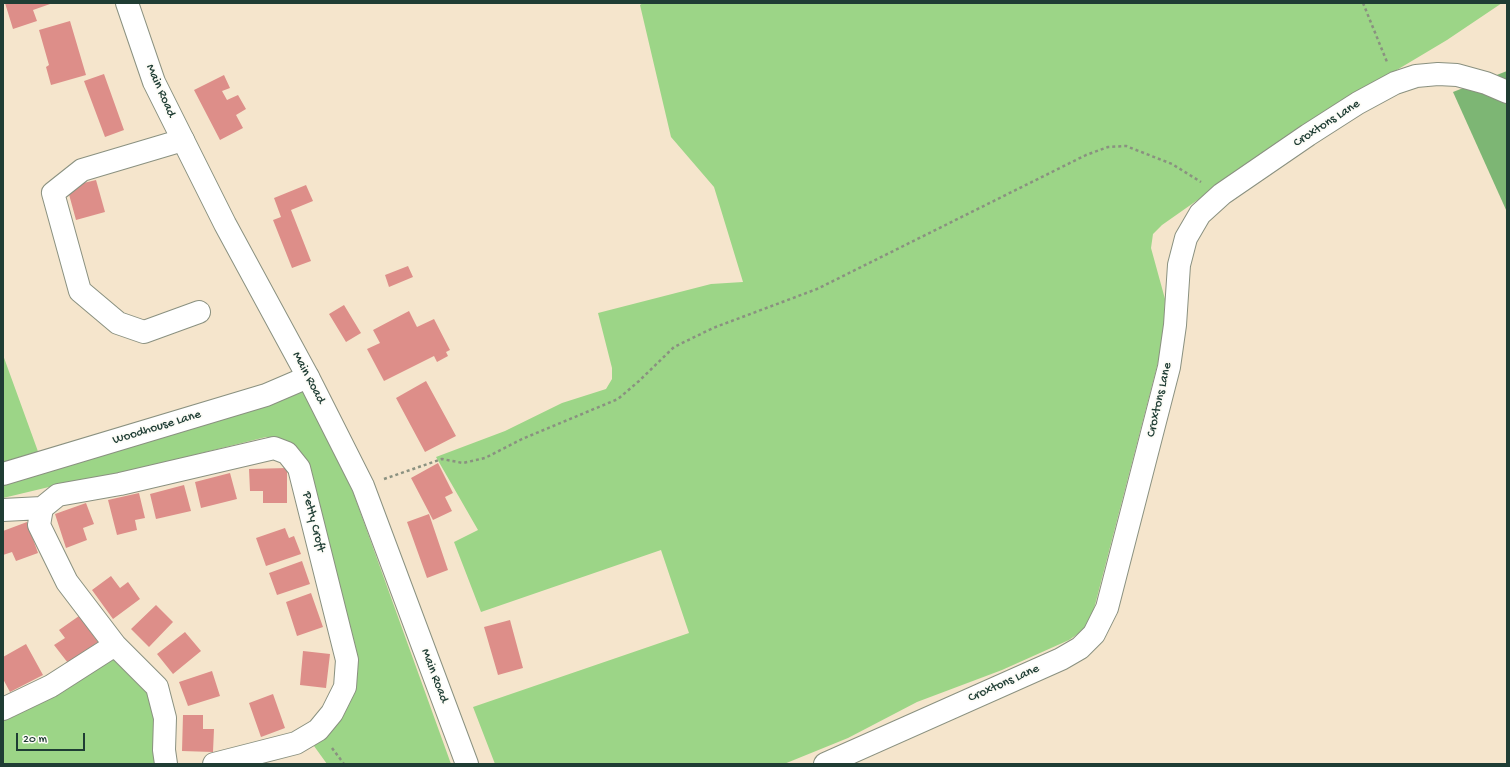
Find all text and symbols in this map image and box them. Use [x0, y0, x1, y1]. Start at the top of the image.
street label: Main Road [141, 62, 179, 120]
street label: Croxtons Lane [1291, 97, 1363, 151]
street label: Main Road [288, 349, 328, 407]
street label: Croxtons Lane [1144, 361, 1176, 439]
street label: Woodhouse Lane [111, 407, 203, 449]
street label: Petty Croft [298, 490, 328, 554]
street label: Main Road [417, 647, 451, 705]
street label: Croxtons Lane [966, 661, 1042, 707]
scale bar [18, 725, 87, 751]
text: 20 m [23, 733, 47, 747]

